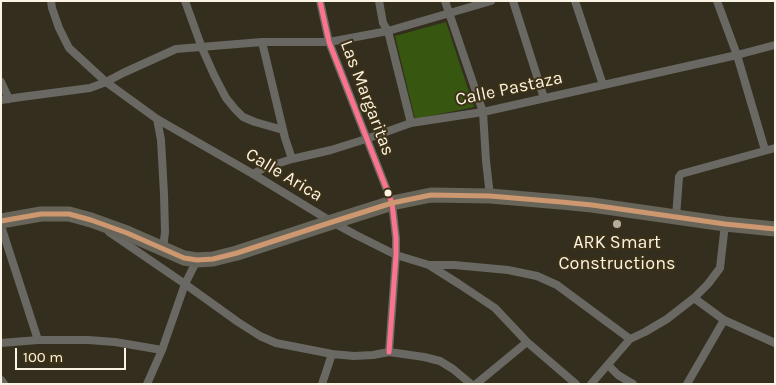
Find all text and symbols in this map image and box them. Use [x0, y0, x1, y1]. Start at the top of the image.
street label: Las Margaritas [335, 37, 399, 159]
street label: Calle Pastaza [453, 67, 565, 111]
street label: Calle Arica [242, 144, 326, 206]
unlabelled marker [383, 188, 393, 198]
marker: ARK Smart Constructions [611, 218, 623, 230]
place label: ARK Smart Constructions [559, 232, 675, 274]
scale bar [18, 338, 129, 370]
text: 100 m [23, 348, 63, 366]

